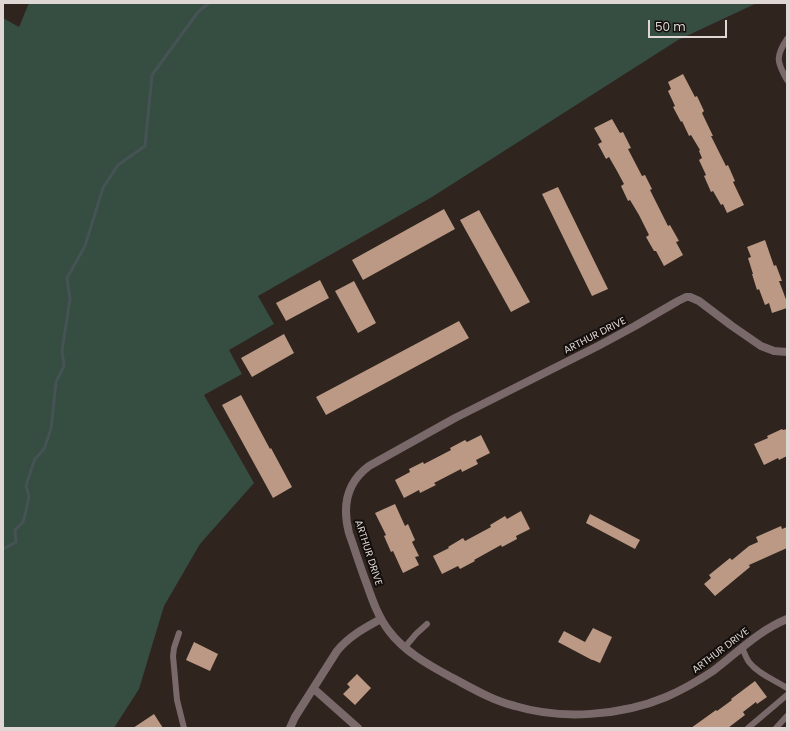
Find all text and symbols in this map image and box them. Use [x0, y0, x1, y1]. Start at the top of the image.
scale bar [650, 12, 729, 38]
text: 50 m [655, 18, 686, 35]
street label: ARTHUR DRIVE [562, 315, 628, 357]
street label: ARTHUR DRIVE [352, 519, 384, 587]
street label: ARTHUR DRIVE [690, 626, 752, 676]

